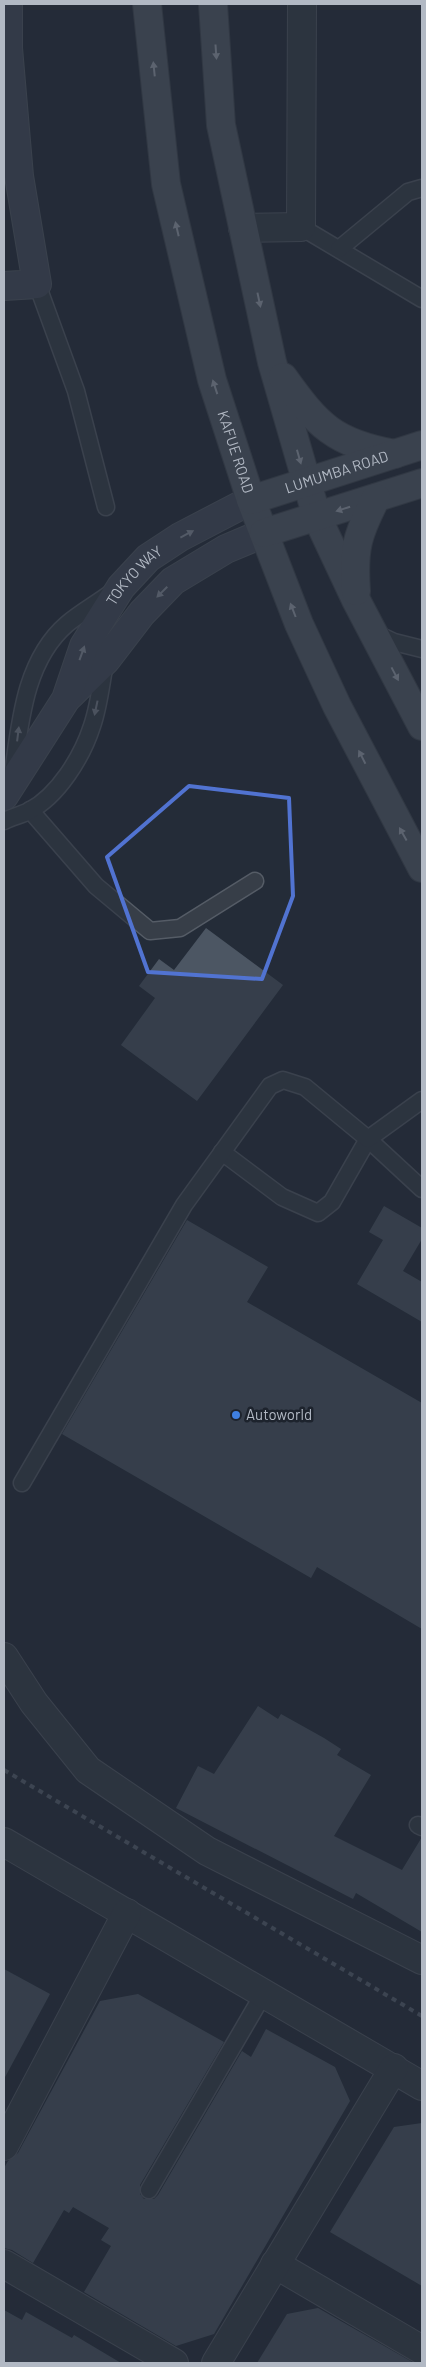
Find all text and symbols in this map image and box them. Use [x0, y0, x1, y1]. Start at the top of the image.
one-way arrow [212, 45, 220, 61]
one-way arrow [150, 60, 158, 76]
one-way arrow [173, 222, 181, 237]
one-way arrow [255, 292, 263, 308]
one-way arrow [210, 380, 218, 395]
street label: KAFUE ROAD [214, 408, 258, 495]
street label: LUMUMBA ROAD [282, 446, 390, 497]
one-way arrow [296, 450, 304, 465]
one-way arrow [335, 506, 350, 513]
one-way arrow [180, 530, 194, 538]
street label: TOKYO WAY [102, 541, 165, 608]
one-way arrow [156, 586, 168, 598]
one-way arrow [289, 602, 296, 617]
one-way arrow [78, 645, 86, 660]
one-way arrow [391, 667, 399, 681]
one-way arrow [92, 701, 100, 716]
one-way arrow [14, 726, 22, 742]
one-way arrow [358, 749, 366, 764]
one-way arrow [399, 827, 408, 841]
place label: Autoworld [246, 1405, 312, 1423]
marker: Autoworld [230, 1409, 242, 1421]

